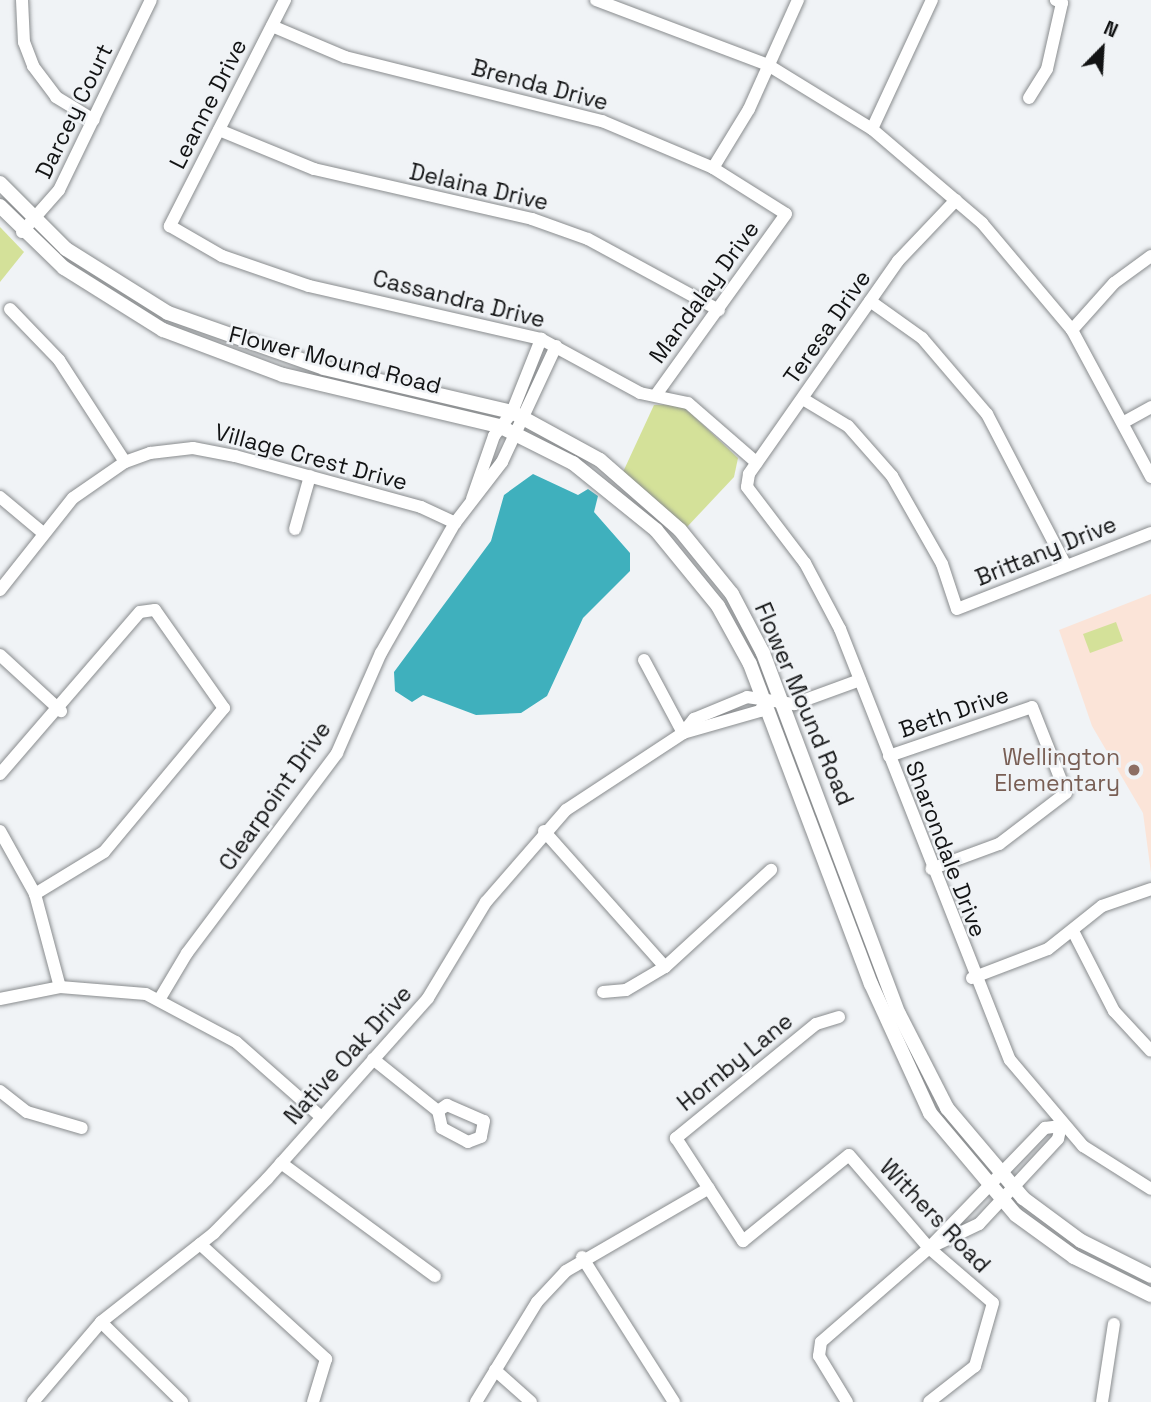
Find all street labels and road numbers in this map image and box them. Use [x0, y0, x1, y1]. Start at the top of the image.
street label: Leanne Drive [163, 34, 253, 174]
street label: Darcey Court [30, 39, 118, 183]
street label: Brenda Drive [469, 54, 611, 116]
street label: Delaina Drive [407, 158, 551, 216]
street label: Mandalay Drive [643, 216, 765, 368]
street label: Cassandra Drive [370, 264, 548, 334]
street label: Teresa Drive [778, 265, 876, 389]
street label: Flower Mound Road [226, 320, 444, 400]
street label: Village Crest Drive [212, 418, 410, 496]
street label: Brittany Drive [971, 510, 1121, 592]
street label: Flower Mound Road [749, 598, 859, 810]
street label: Beth Drive [896, 680, 1012, 744]
street label: Clearpoint Drive [213, 716, 337, 876]
street label: Sharondale Drive [900, 757, 992, 941]
street label: Native Oak Drive [278, 980, 418, 1130]
street label: Hornby Lane [672, 1007, 798, 1117]
street label: Withers Road [874, 1154, 996, 1278]

